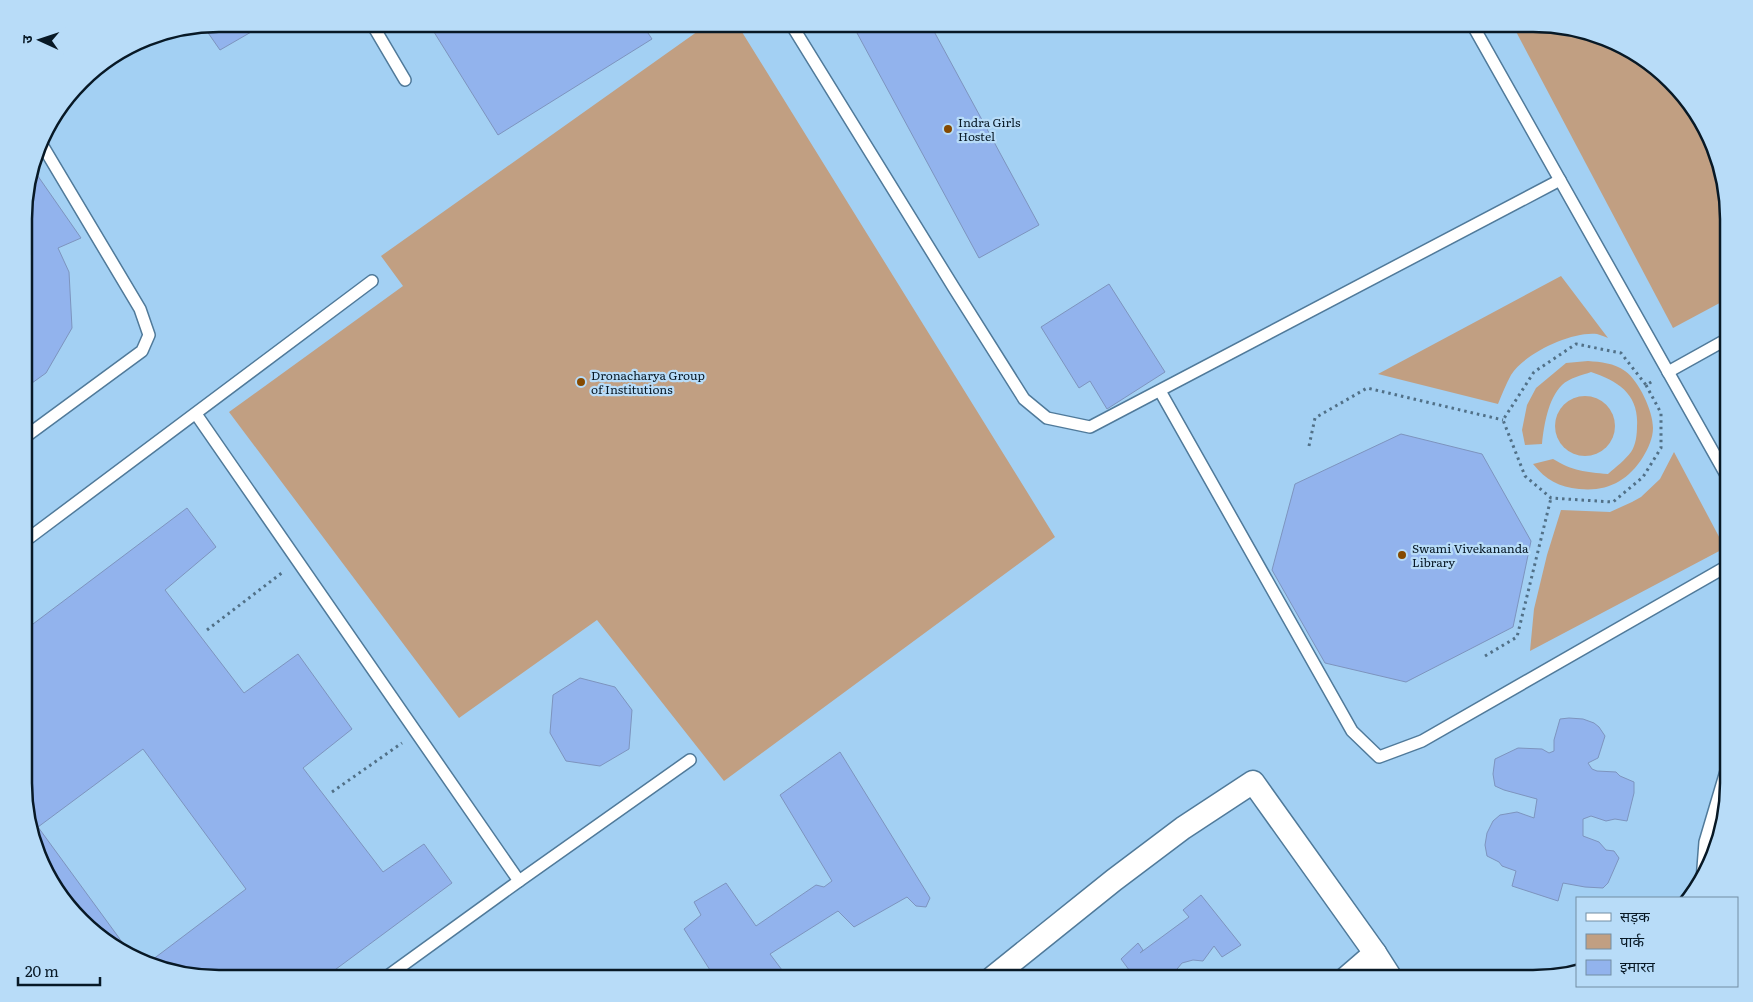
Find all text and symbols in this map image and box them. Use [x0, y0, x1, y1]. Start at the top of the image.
north arrow [15, 15, 65, 65]
text: उ [16, 34, 36, 44]
place label: Indra Girls Hostel [958, 113, 1021, 145]
marker: Indra Girls Hostel [942, 123, 954, 135]
place label: Dronacharya Group of Institutions [591, 366, 705, 398]
marker: Dronacharya Group of Institutions [575, 376, 587, 388]
place label: Swami Vivekananda Library [1412, 539, 1529, 571]
marker: Swami Vivekananda Library [1396, 549, 1408, 561]
legend [1576, 897, 1738, 987]
text: सड़क [1620, 904, 1650, 927]
text: पार्क [1620, 929, 1644, 952]
scale bar [18, 954, 100, 986]
text: इमारत [1620, 954, 1655, 977]
text: 20 m [25, 959, 59, 982]

